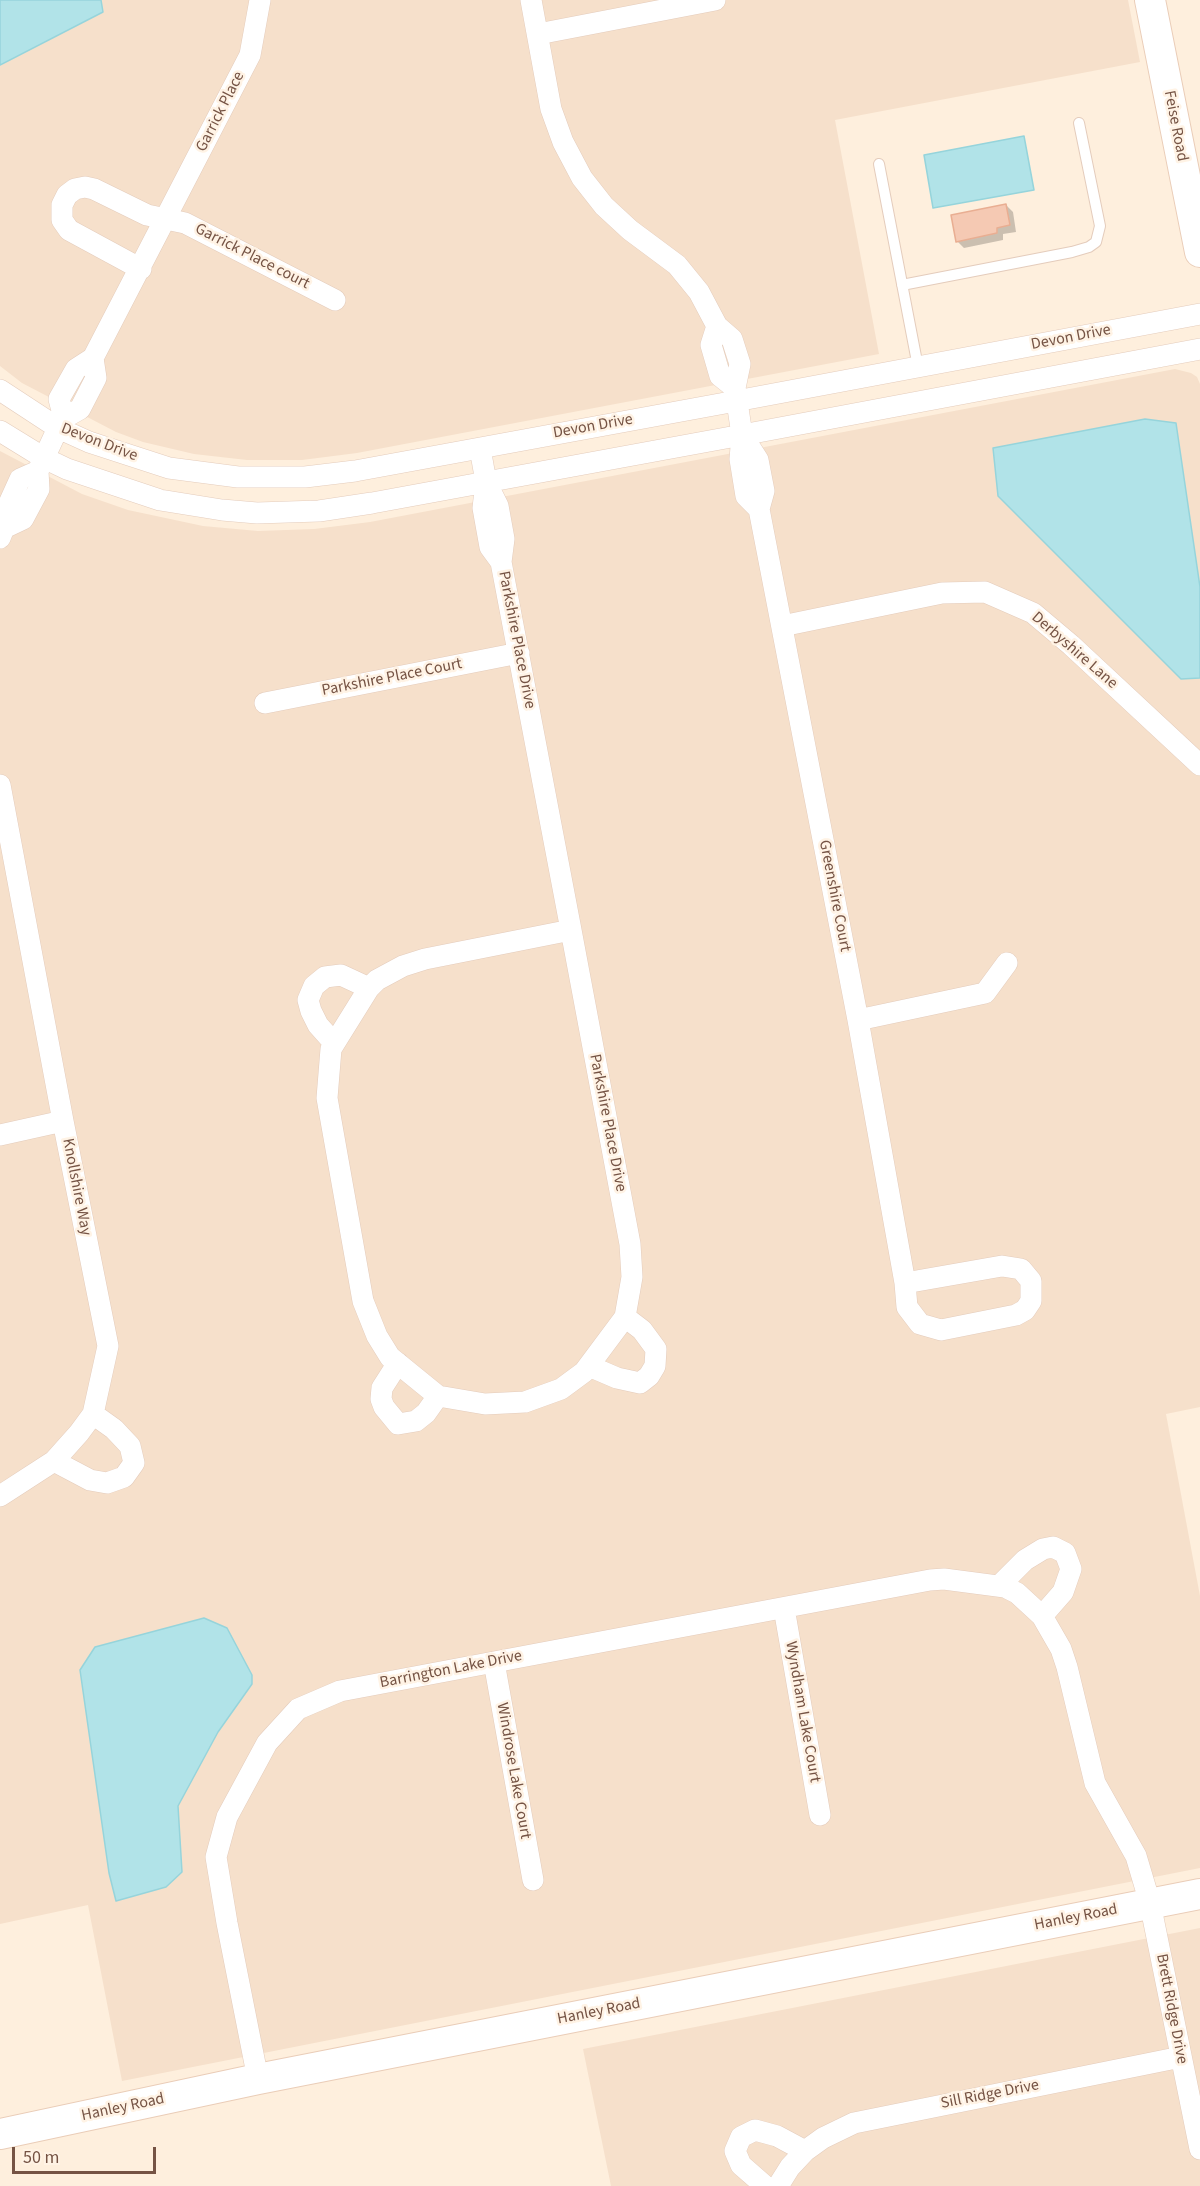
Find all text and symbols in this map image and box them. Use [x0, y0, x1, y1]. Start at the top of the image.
street label: Garrick Place [193, 69, 249, 155]
street label: Feise Road [1159, 89, 1191, 163]
street label: Garrick Place court [192, 220, 312, 294]
street label: Devon Drive [1030, 321, 1112, 355]
street label: Devon Drive [552, 411, 634, 443]
street label: Devon Drive [58, 420, 140, 466]
street label: Parkshire Place Drive [493, 570, 539, 710]
street label: Derbyshire Lane [1027, 608, 1121, 694]
street label: Parkshire Place Court [320, 655, 464, 701]
street label: Greenshire Court [814, 839, 854, 953]
street label: Parkshire Place Drive [584, 1053, 630, 1193]
street label: Knollshire Way [57, 1137, 95, 1237]
street label: Wyndham Lake Court [780, 1640, 824, 1784]
street label: Barrington Lake Drive [378, 1647, 524, 1693]
street label: Windrose Lake Court [492, 1701, 534, 1841]
street label: Hanley Road [1033, 1901, 1119, 1935]
street label: Brett Ridge Drive [1151, 1952, 1191, 2066]
street label: Hanley Road [556, 1995, 642, 2029]
street label: Sill Ridge Drive [939, 2076, 1041, 2114]
street label: Hanley Road [80, 2090, 166, 2126]
scale bar [15, 2135, 159, 2173]
text: 50 m [23, 2145, 59, 2170]

